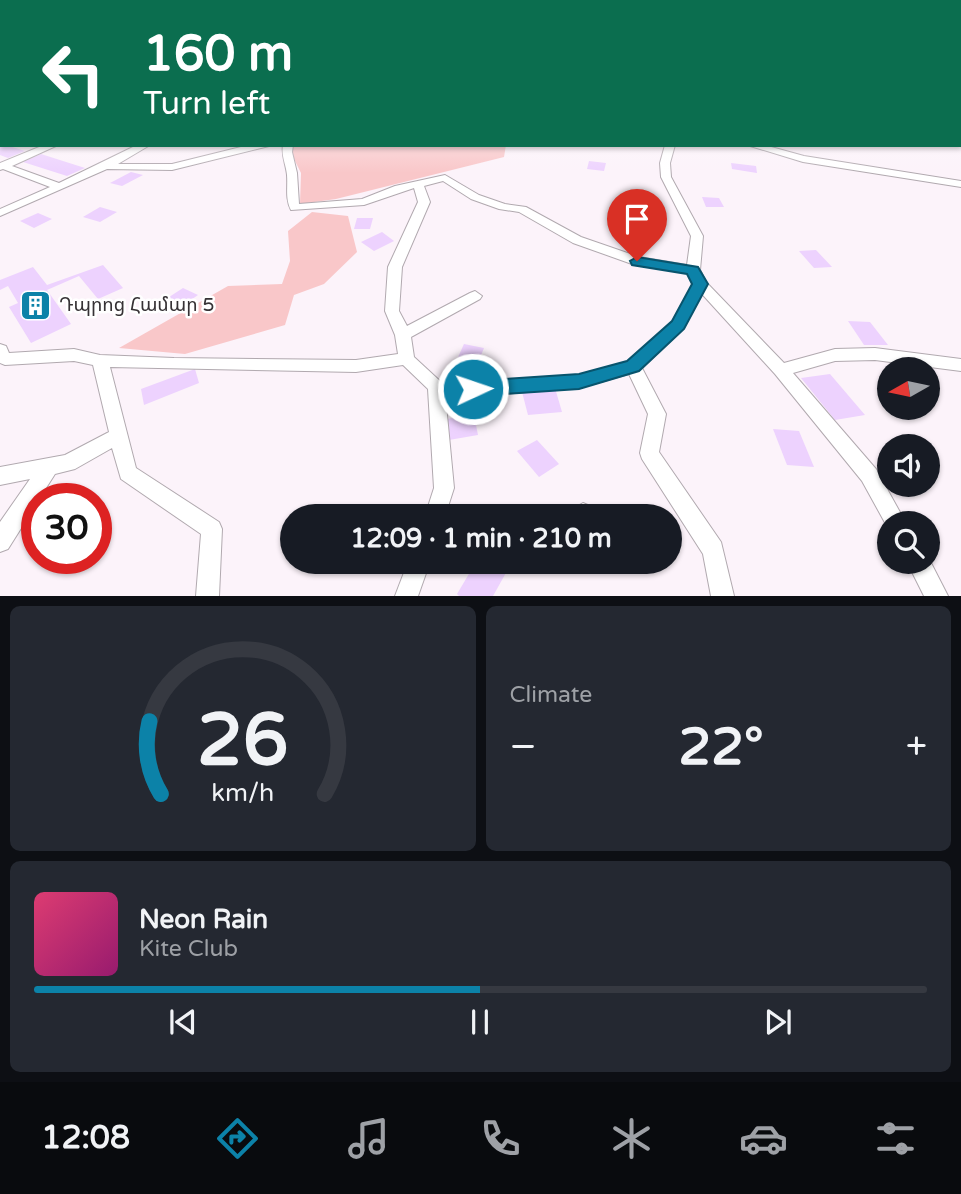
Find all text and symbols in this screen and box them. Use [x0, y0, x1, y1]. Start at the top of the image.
text: 160 m [143, 25, 293, 84]
icon: left [28, 28, 119, 119]
text: Turn left [143, 85, 270, 123]
pin [607, 189, 667, 261]
icon: arrive [618, 200, 656, 238]
building icon: Դպրոց Համար 5 [19, 288, 53, 322]
place label: Դպրոց Համար 5 [59, 294, 215, 316]
position arrow [436, 352, 510, 426]
north arrow [877, 357, 940, 420]
map controls [877, 357, 940, 574]
button: sound [877, 434, 940, 497]
speed limit sign: 30 [21, 483, 112, 574]
button: search [877, 511, 940, 574]
text: 12:09 · 1 min · 210 m [350, 523, 612, 554]
text: Climate [510, 681, 592, 709]
text: 26 [197, 698, 288, 786]
text: 22° [679, 716, 764, 779]
text: − [510, 724, 537, 770]
text: + [906, 724, 927, 770]
text: km/h [211, 778, 274, 808]
text: Neon Rain [139, 904, 268, 935]
text: Kite Club [139, 935, 238, 963]
icon: previous [164, 1003, 202, 1041]
icon: pause [461, 1003, 499, 1041]
icon: next [759, 1003, 797, 1041]
icon: directions [213, 1114, 262, 1163]
icon: music [344, 1114, 393, 1163]
icon: phone [476, 1114, 525, 1163]
icon: climate [607, 1114, 656, 1163]
icon: car [739, 1114, 788, 1163]
icon: filters [871, 1114, 920, 1163]
text: 12:08 [41, 1119, 130, 1157]

